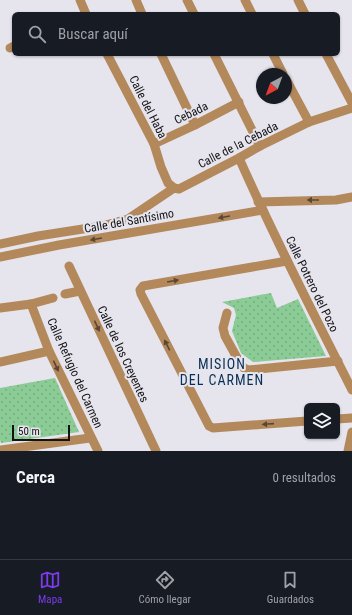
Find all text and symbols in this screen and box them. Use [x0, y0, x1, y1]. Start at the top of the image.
search box [12, 12, 340, 56]
icon: search [26, 23, 48, 45]
text: Buscar aquí [58, 25, 128, 43]
north arrow [256, 68, 292, 104]
street label: Calle del Haba [126, 73, 170, 141]
street label: Cebada [172, 99, 210, 127]
street label: Calle de la Cebada [196, 119, 281, 171]
one-way arrow [306, 197, 319, 203]
street label: Calle del Santísimo [83, 206, 175, 236]
one-way arrow [218, 214, 231, 220]
street label: Calle Potrero del Pozo [283, 234, 341, 334]
one-way arrow [90, 236, 102, 242]
one-way arrow [167, 278, 179, 284]
street label: Calle de los Creyentes [95, 304, 151, 404]
street label: Calle Refugio del Carmen [44, 316, 106, 430]
one-way arrow [94, 320, 100, 332]
one-way arrow [164, 339, 170, 351]
district label: MISION DEL CARMEN [180, 356, 264, 388]
one-way arrow [53, 360, 59, 372]
map controls [304, 403, 340, 439]
button: layers [304, 403, 340, 439]
one-way arrow [262, 420, 274, 427]
scale bar [12, 423, 70, 442]
text: 50 m [18, 425, 40, 438]
text: Cerca [16, 467, 55, 487]
text: 0 resultados [272, 470, 336, 485]
tab: Mapa [38, 569, 62, 606]
tab: Cómo llegar [138, 569, 191, 606]
tab: Guardados [267, 569, 314, 606]

